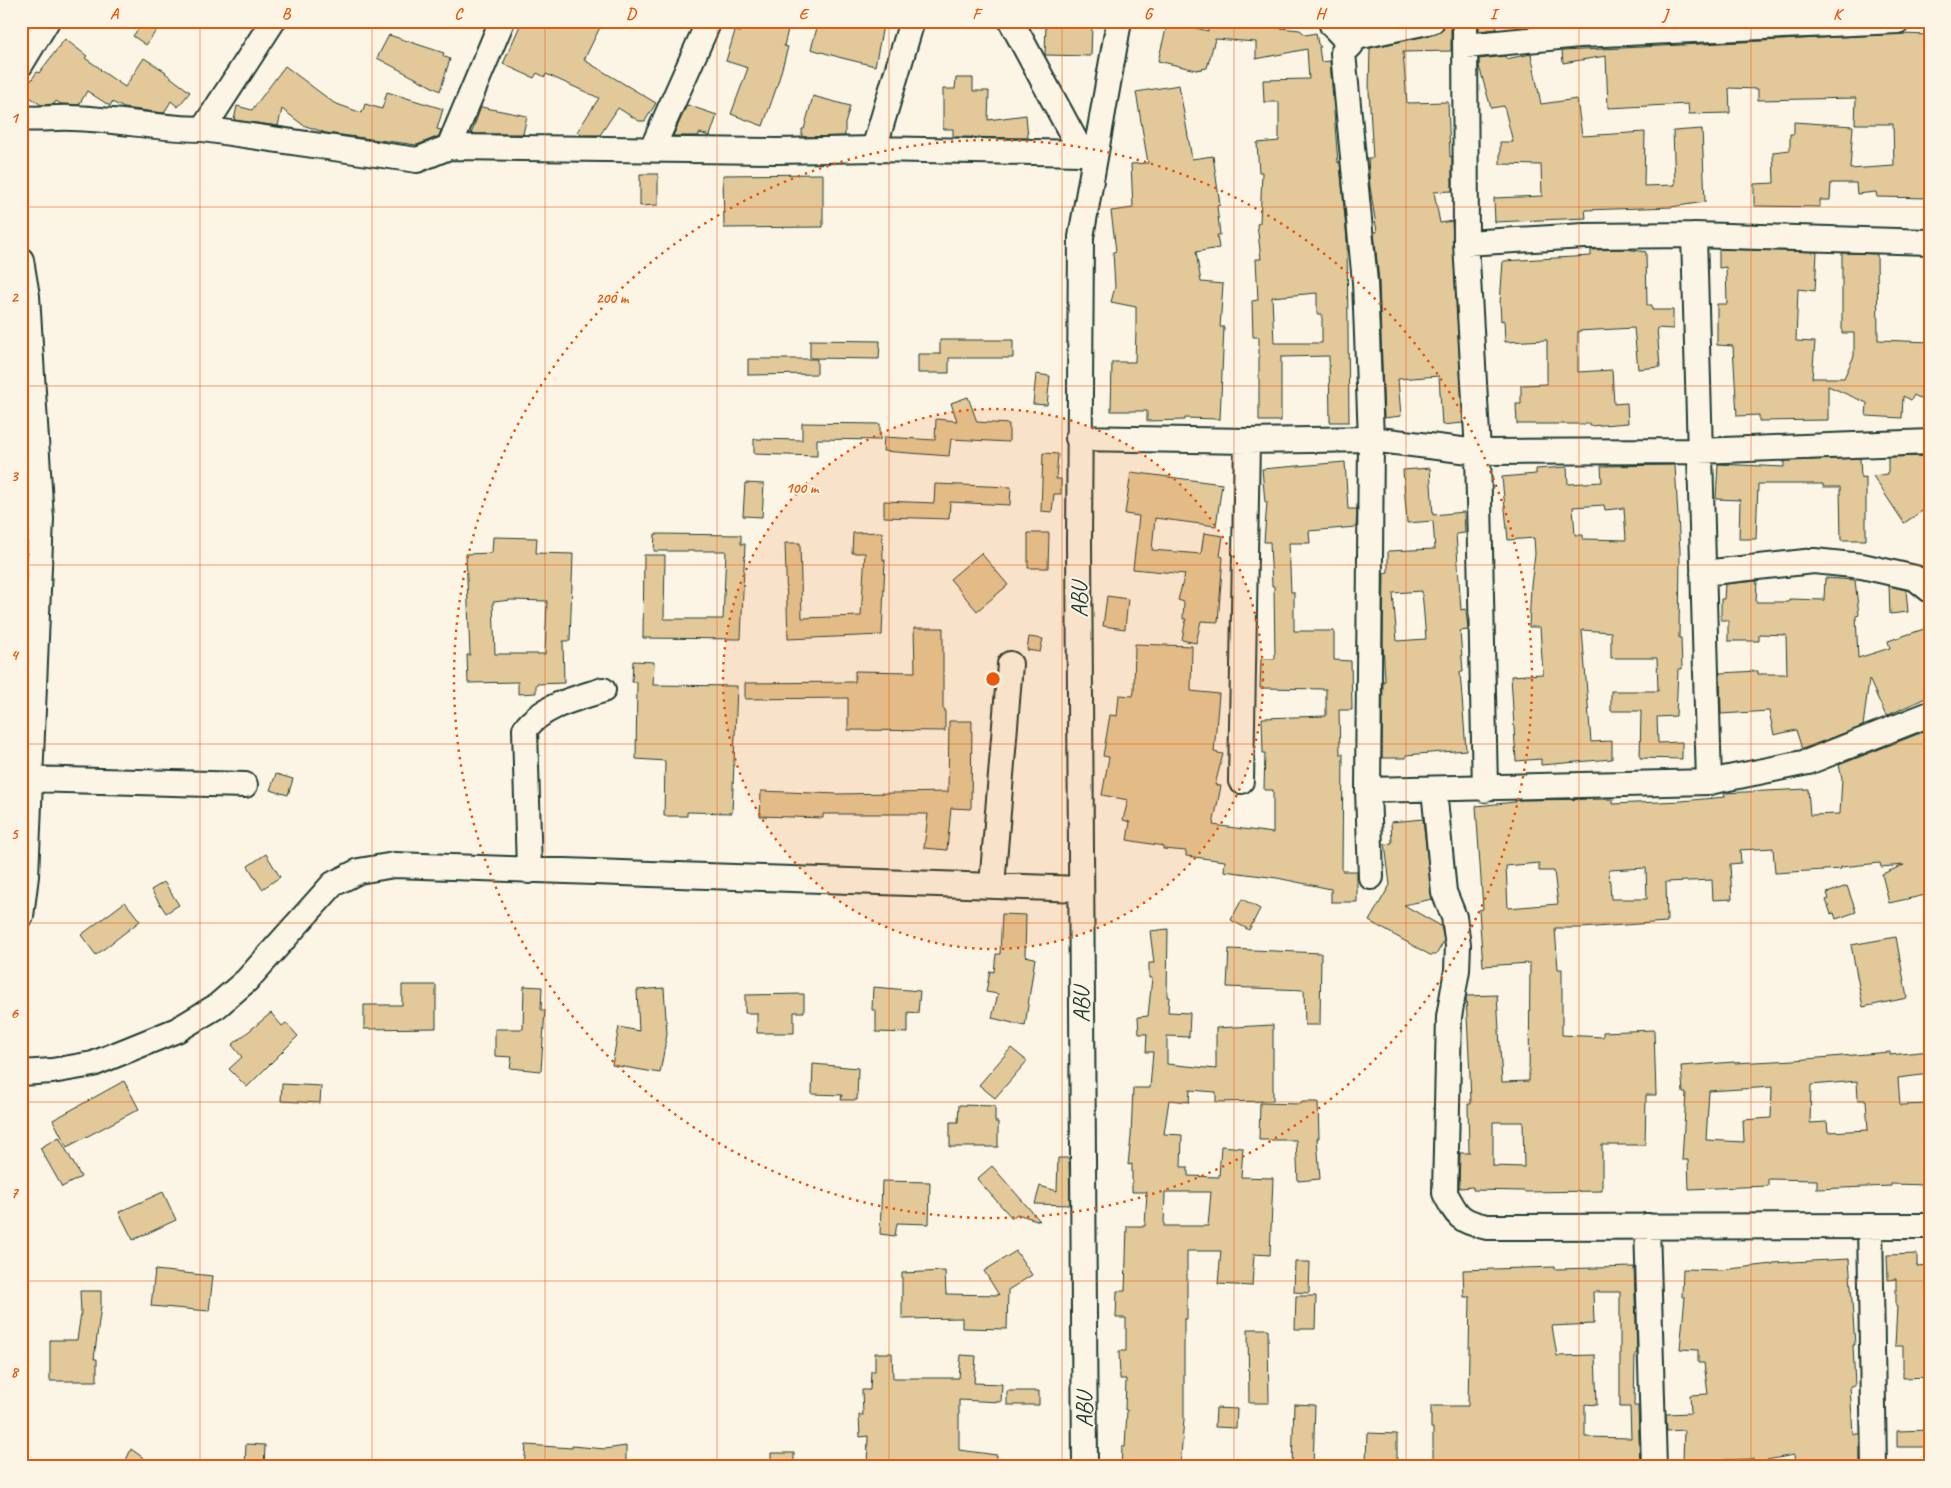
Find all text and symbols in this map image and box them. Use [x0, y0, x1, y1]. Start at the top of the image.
text: A [110, 4, 120, 24]
text: B [282, 4, 292, 24]
text: C [454, 4, 464, 24]
text: D [626, 4, 637, 24]
text: E [799, 4, 810, 24]
text: F [972, 4, 983, 24]
text: G [1144, 4, 1154, 24]
text: H [1315, 4, 1327, 24]
text: I [1490, 4, 1500, 24]
text: J [1661, 4, 1670, 24]
text: K [1833, 4, 1845, 24]
text: 1 [10, 108, 19, 128]
text: 2 [10, 287, 19, 307]
text: 200 m [596, 289, 630, 308]
text: 3 [10, 466, 19, 486]
text: 100 m [786, 479, 820, 498]
street label: ABU [1064, 578, 1094, 618]
text: 4 [10, 645, 19, 665]
centre of rings [984, 670, 1002, 688]
text: 5 [11, 824, 20, 844]
street label: ABU [1066, 983, 1096, 1023]
text: 6 [10, 1003, 19, 1023]
text: 7 [10, 1183, 19, 1203]
text: 8 [10, 1362, 19, 1382]
street label: ABU [1069, 1388, 1099, 1428]

